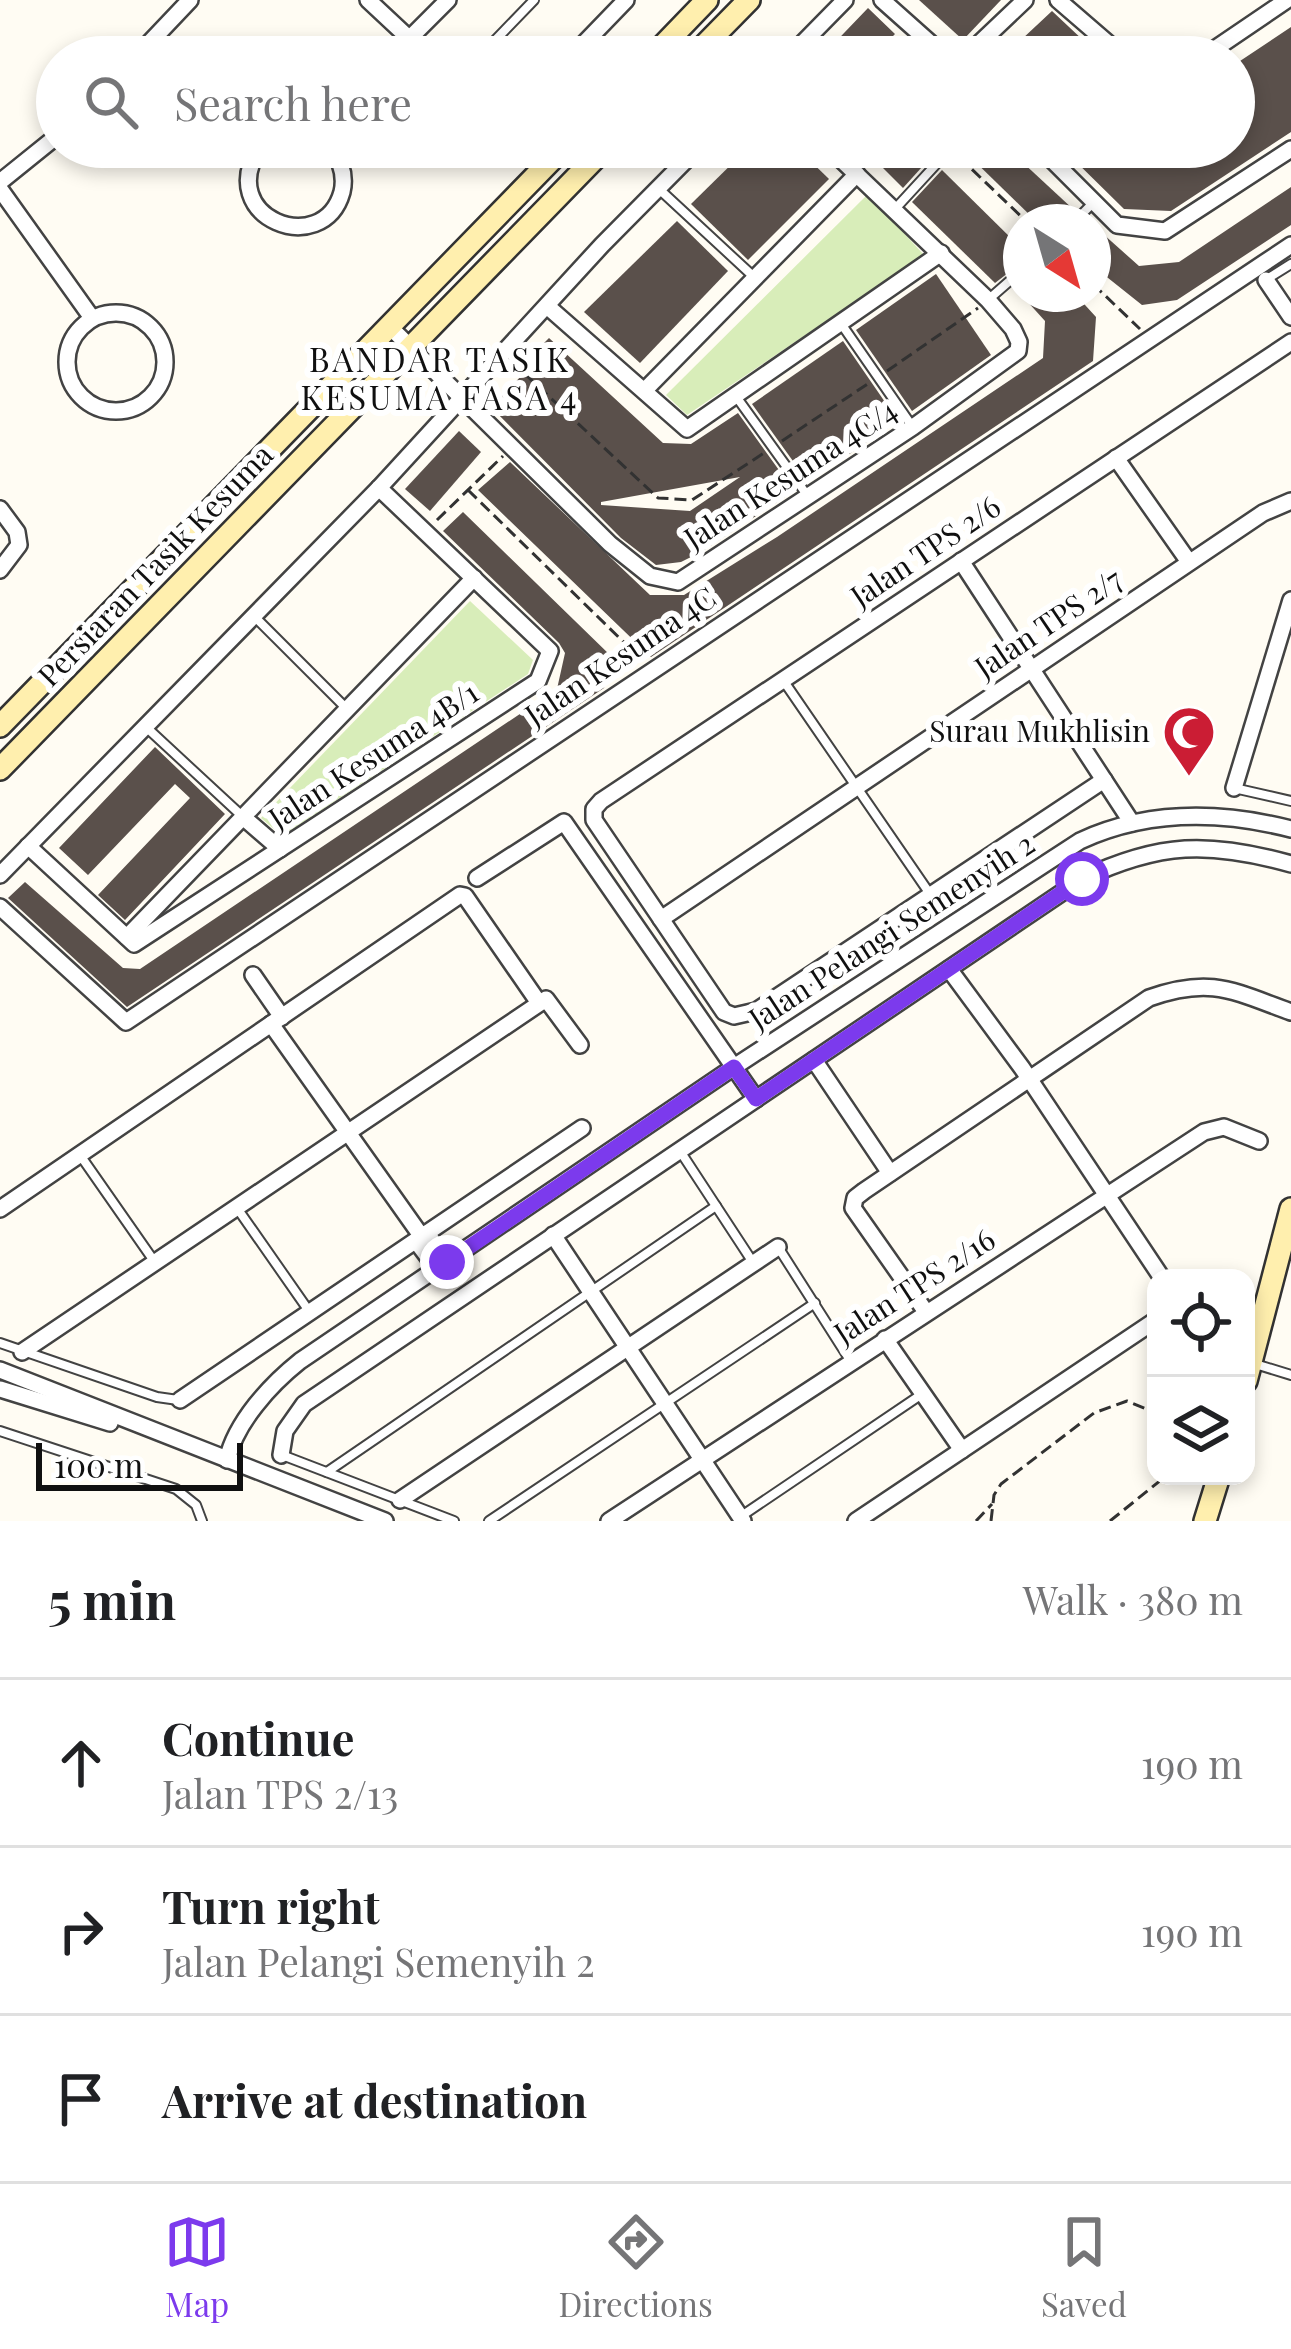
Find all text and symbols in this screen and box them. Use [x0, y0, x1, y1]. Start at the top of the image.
search box [36, 36, 1255, 168]
icon: search [78, 69, 144, 135]
text: Search here [174, 72, 412, 132]
north arrow [1003, 204, 1111, 312]
district label: BANDAR TASIK KESUMA FASA 4 [300, 336, 580, 418]
street label: Jalan Kesuma 4C/4 [675, 390, 904, 558]
street label: Persiaran Tasik Kesuma [28, 435, 281, 694]
street label: Jalan TPS 2/6 [841, 485, 1008, 616]
street label: Jalan TPS 2/7 [965, 558, 1129, 687]
street label: Jalan Kesuma 4C [516, 577, 723, 735]
street label: Jalan Kesuma 4B/1 [260, 672, 485, 838]
mosque icon: Surau Mukhlisin [1161, 704, 1217, 778]
place label: Surau Mukhlisin [929, 710, 1150, 750]
street label: Jalan Pelangi Semenyih 2 [740, 823, 1041, 1038]
route start [1055, 852, 1109, 906]
street label: Jalan TPS 2/16 [825, 1218, 1002, 1353]
route end [420, 1235, 474, 1289]
map controls [1147, 1269, 1255, 1485]
button: locate [1147, 1269, 1255, 1377]
button: layers [1147, 1377, 1255, 1485]
scale bar [36, 1437, 243, 1490]
text: 100 m [54, 1442, 143, 1486]
text: 5 min [48, 1565, 176, 1633]
text: Walk · 380 m [1023, 1573, 1243, 1625]
text: Continue [162, 1707, 354, 1767]
icon: ahead [48, 1730, 114, 1796]
text: 190 m [1141, 1737, 1243, 1789]
text: Jalan TPS 2/13 [162, 1767, 398, 1819]
text: Turn right [162, 1875, 380, 1935]
icon: right [48, 1898, 114, 1964]
text: 190 m [1141, 1905, 1243, 1957]
text: Jalan Pelangi Semenyih 2 [162, 1935, 595, 1987]
icon: arrive [48, 2066, 114, 2132]
text: Arrive at destination [162, 2069, 587, 2129]
tab: Map [164, 2209, 230, 2325]
tab: Directions [558, 2209, 713, 2325]
tab: Saved [1041, 2209, 1127, 2325]

